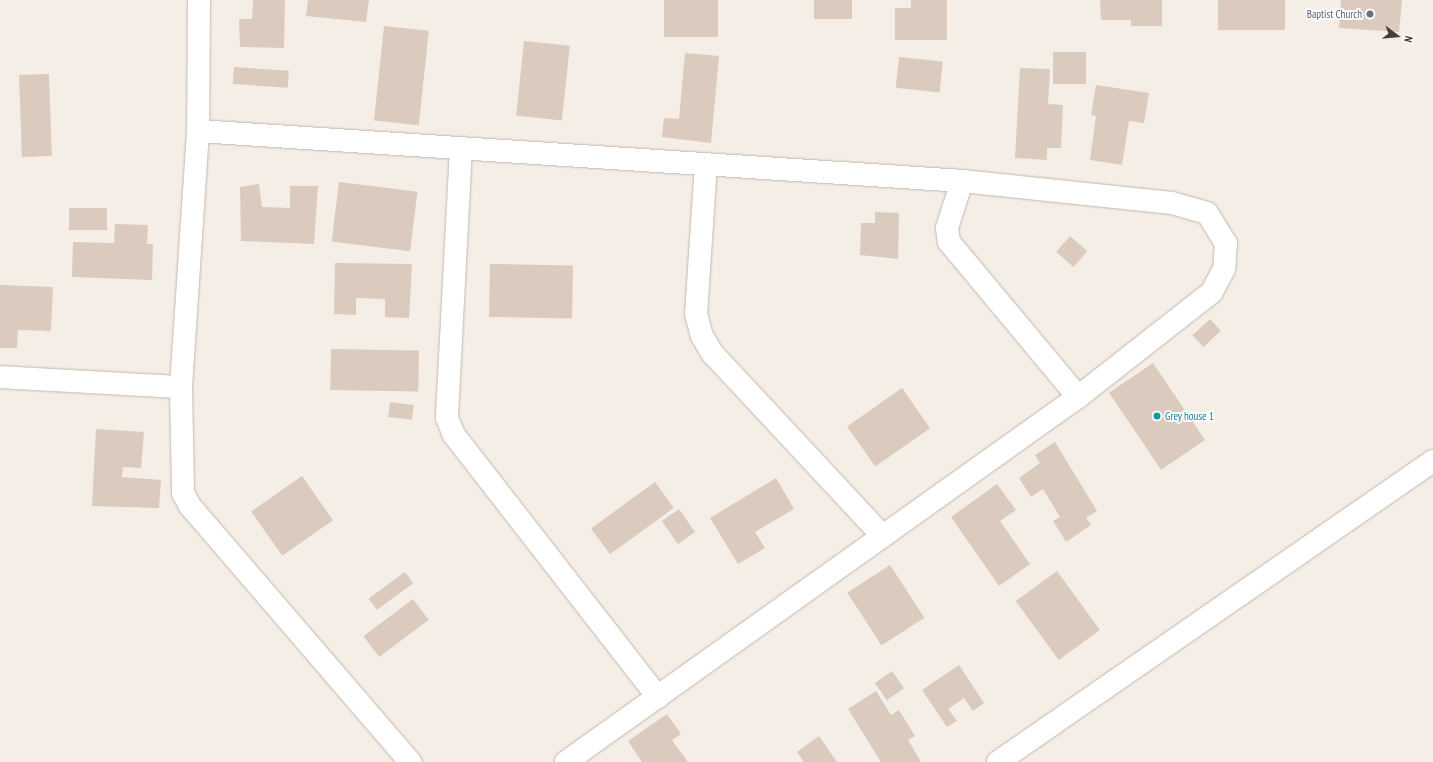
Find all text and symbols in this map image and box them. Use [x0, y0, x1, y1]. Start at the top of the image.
place label: Baptist Church [1307, 7, 1362, 21]
marker: Baptist Church [1365, 9, 1375, 19]
north arrow [1377, 16, 1417, 56]
text: N [1401, 35, 1416, 44]
place label: Grey house 1 [1165, 409, 1214, 423]
marker: Grey house 1 [1152, 411, 1162, 421]

